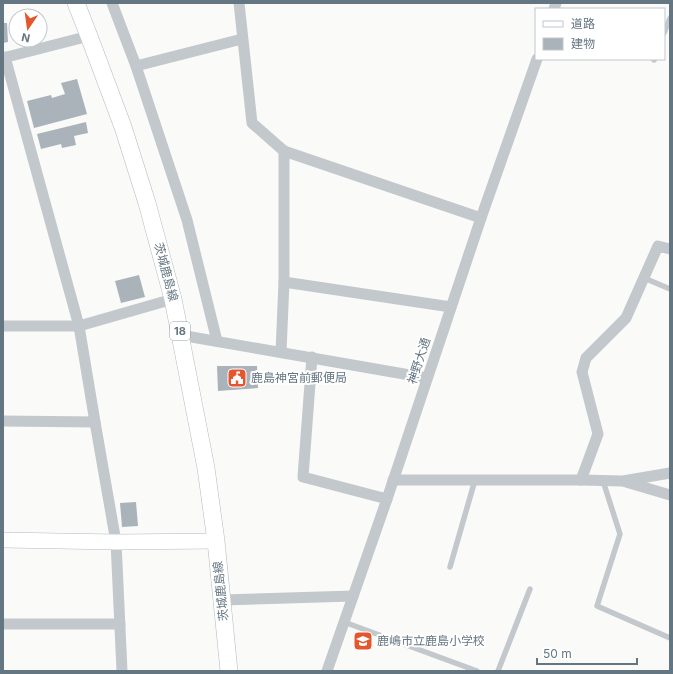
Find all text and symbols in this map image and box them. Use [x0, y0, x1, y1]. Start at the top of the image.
north arrow [8, 8, 48, 48]
legend [535, 8, 665, 60]
text: 道路 [571, 16, 595, 31]
text: N [20, 30, 31, 46]
text: 建物 [571, 36, 595, 51]
street label: 茨城鹿島線 [151, 241, 181, 303]
road number: 18 [170, 322, 190, 340]
street label: 神野大通 [404, 336, 433, 386]
public building icon: 鹿島神宮前郵便局 [226, 367, 248, 389]
place label: 鹿島神宮前郵便局 [251, 370, 347, 385]
street label: 茨城鹿島線 [210, 560, 231, 622]
school or university icon: 鹿嶋市立鹿島小学校 [352, 630, 374, 652]
place label: 鹿嶋市立鹿島小学校 [377, 633, 485, 648]
scale bar [537, 640, 637, 666]
text: 50 m [543, 646, 572, 661]

